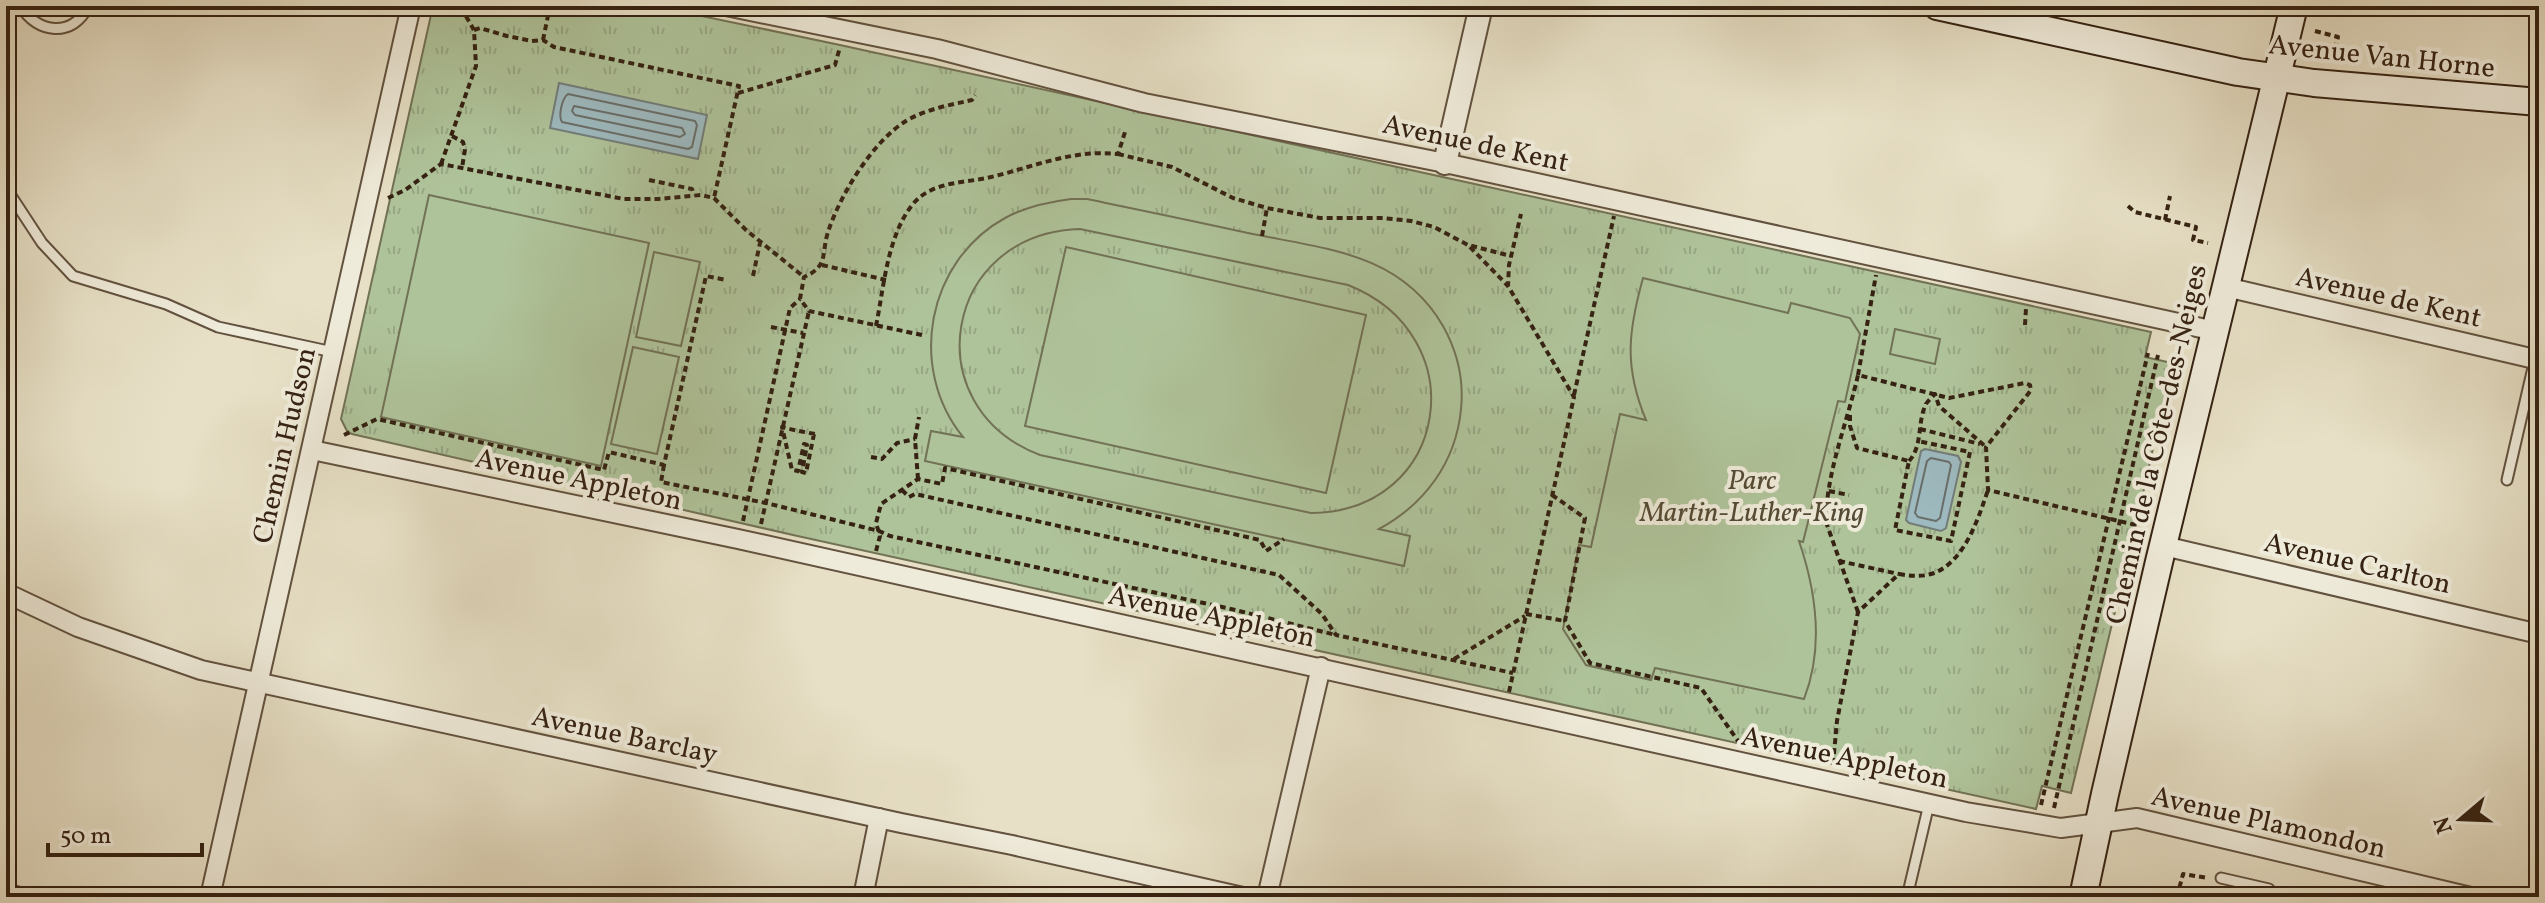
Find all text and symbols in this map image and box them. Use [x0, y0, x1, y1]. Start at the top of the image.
street label: Avenue Van Horne [2267, 26, 2497, 89]
street label: Avenue de Kent [1379, 106, 1572, 183]
street label: Avenue de Kent [2292, 258, 2485, 339]
street label: Chemin de la Côte-des-Neiges [2097, 261, 2218, 628]
street label: Chemin Hudson [244, 344, 327, 547]
street label: Avenue Appleton [472, 439, 685, 521]
park label: Parc Martin-Luther-King [1639, 462, 1864, 533]
street label: Avenue Carlton [2260, 524, 2455, 605]
street label: Avenue Appleton [1105, 576, 1318, 658]
street label: Avenue Barclay [528, 698, 721, 775]
street label: Avenue Appleton [1738, 717, 1951, 799]
street label: Avenue Plamondon [2147, 777, 2390, 869]
north arrow [2421, 779, 2501, 859]
scale bar [48, 807, 202, 857]
text: N [2427, 812, 2462, 837]
text: 50 m [60, 820, 112, 854]

